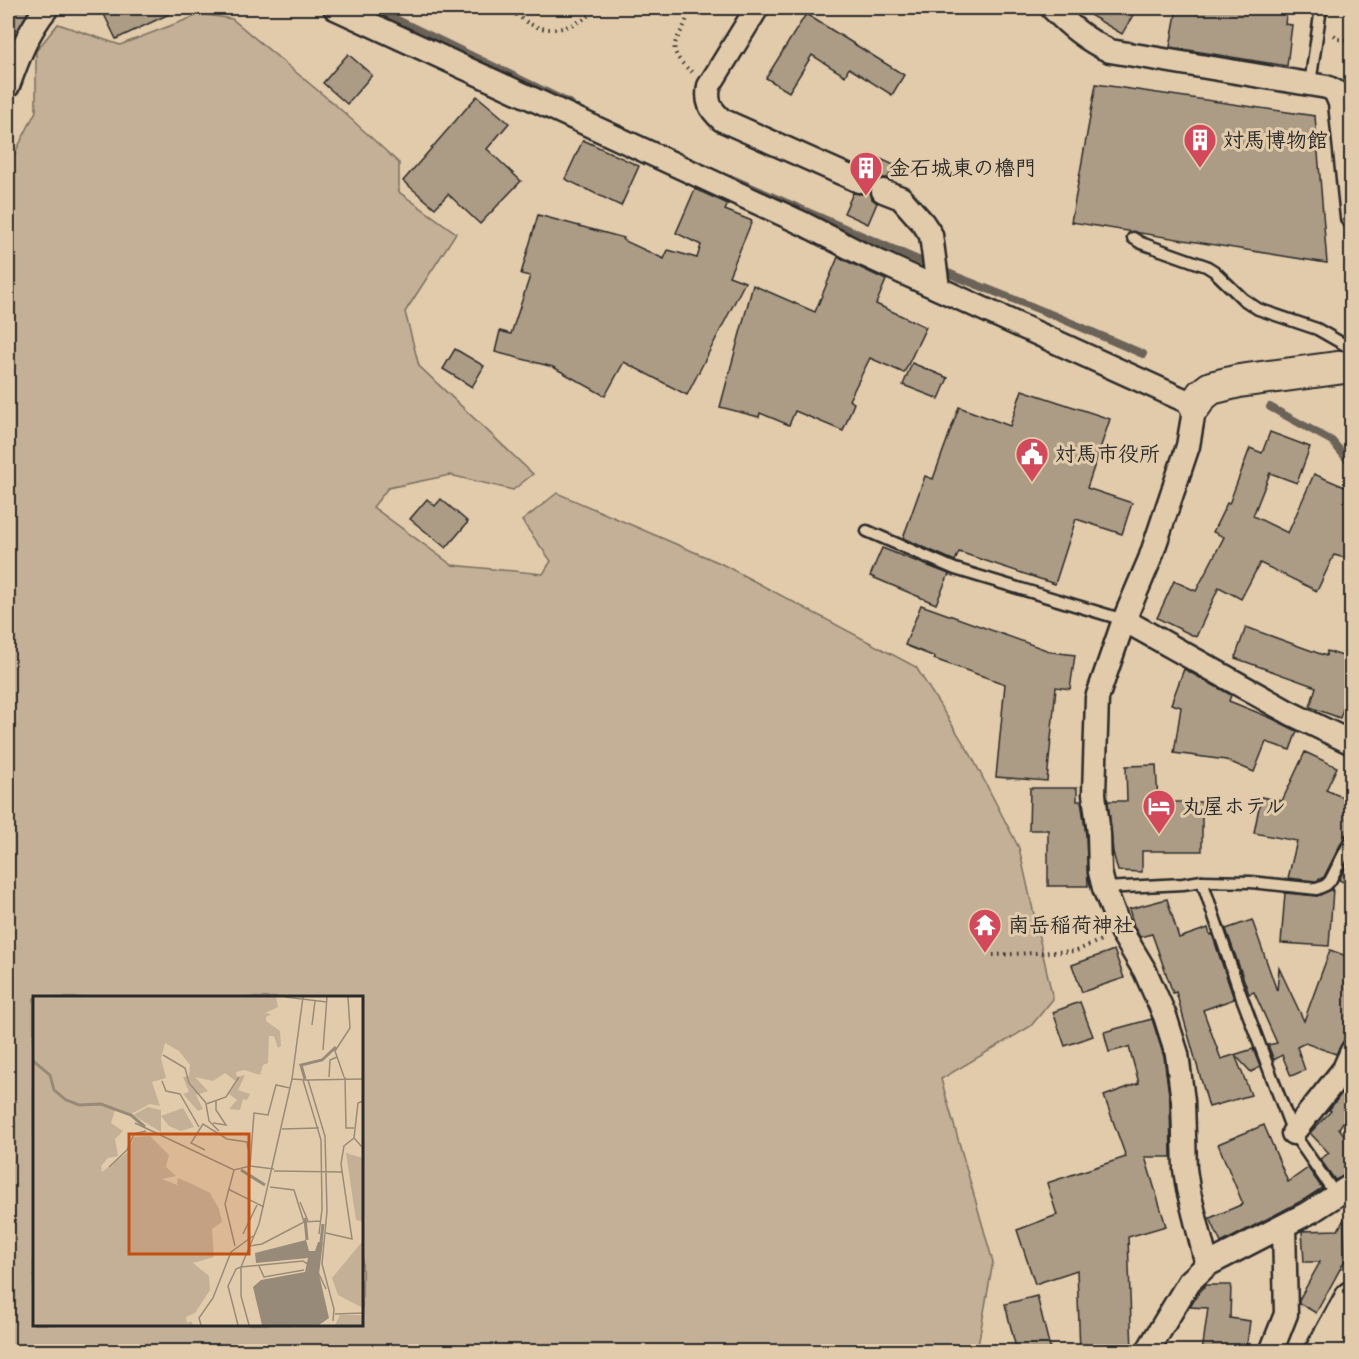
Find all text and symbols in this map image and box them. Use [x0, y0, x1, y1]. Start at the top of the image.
building icon: 対馬博物館 [1182, 122, 1218, 169]
place label: 対馬博物館 [1223, 127, 1328, 153]
building icon: 金石城東の櫓門 [848, 150, 884, 197]
place label: 金石城東の櫓門 [889, 155, 1036, 181]
public building icon: 対馬市役所 [1014, 436, 1050, 483]
place label: 対馬市役所 [1055, 441, 1160, 467]
hotel icon: 丸屋ホテル [1141, 788, 1177, 835]
place label: 丸屋ホテル [1182, 793, 1286, 819]
temple icon: 南岳稲荷神社 [967, 907, 1003, 954]
place label: 南岳稲荷神社 [1008, 912, 1134, 938]
inset map [33, 996, 363, 1326]

